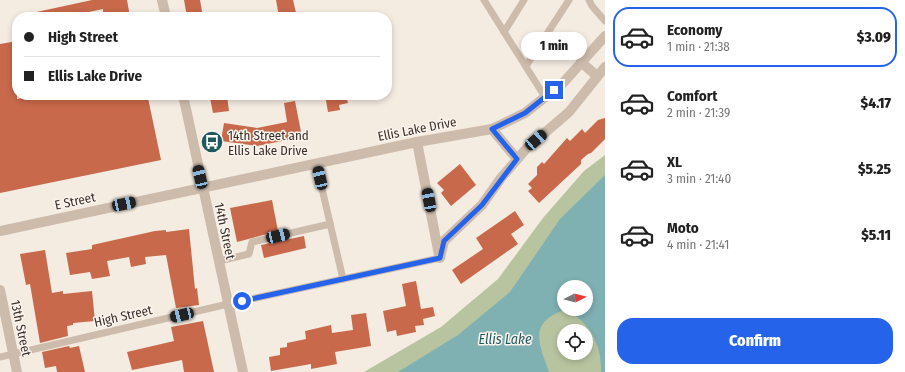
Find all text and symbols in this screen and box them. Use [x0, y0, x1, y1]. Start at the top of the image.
icon: car [619, 19, 655, 55]
text: Economy [667, 21, 722, 39]
text: High Street [48, 28, 118, 46]
text: $3.09 [857, 28, 891, 46]
callout: 1 min [521, 32, 587, 60]
text: 1 min [540, 38, 568, 53]
text: 1 min · 21:38 [667, 39, 730, 54]
text: Ellis Lake Drive [48, 67, 142, 85]
route end [545, 81, 563, 99]
icon: car [619, 85, 655, 121]
text: Comfort [667, 87, 718, 105]
text: $4.17 [861, 94, 891, 112]
text: 2 min · 21:39 [667, 105, 730, 120]
street label: Ellis Lake Drive [376, 114, 458, 144]
place label: 14th Street and Ellis Lake Drive [228, 128, 309, 158]
car [523, 128, 549, 152]
bus stop icon: 14th Street and Ellis Lake Drive [199, 129, 225, 155]
icon: car [619, 151, 655, 187]
text: XL [667, 153, 682, 171]
text: $5.25 [858, 160, 891, 178]
car [191, 164, 209, 190]
car [311, 165, 329, 191]
text: 3 min · 21:40 [667, 171, 731, 186]
car [421, 187, 437, 213]
street label: E Street [53, 189, 97, 213]
car [111, 196, 137, 212]
street label: 14th Street [212, 201, 238, 261]
icon: car [619, 217, 655, 253]
text: Moto [667, 219, 699, 237]
text: $5.11 [861, 226, 891, 244]
car [265, 227, 291, 245]
text: 4 min · 21:41 [667, 237, 729, 252]
north arrow [557, 280, 593, 316]
map controls [557, 280, 593, 360]
route start [233, 292, 251, 310]
street label: 13th Street [8, 299, 34, 358]
street label: High Street [93, 302, 154, 330]
car [169, 306, 195, 324]
button: Confirm [617, 318, 893, 364]
button: locate [557, 324, 593, 360]
water label: Ellis Lake [478, 331, 532, 348]

